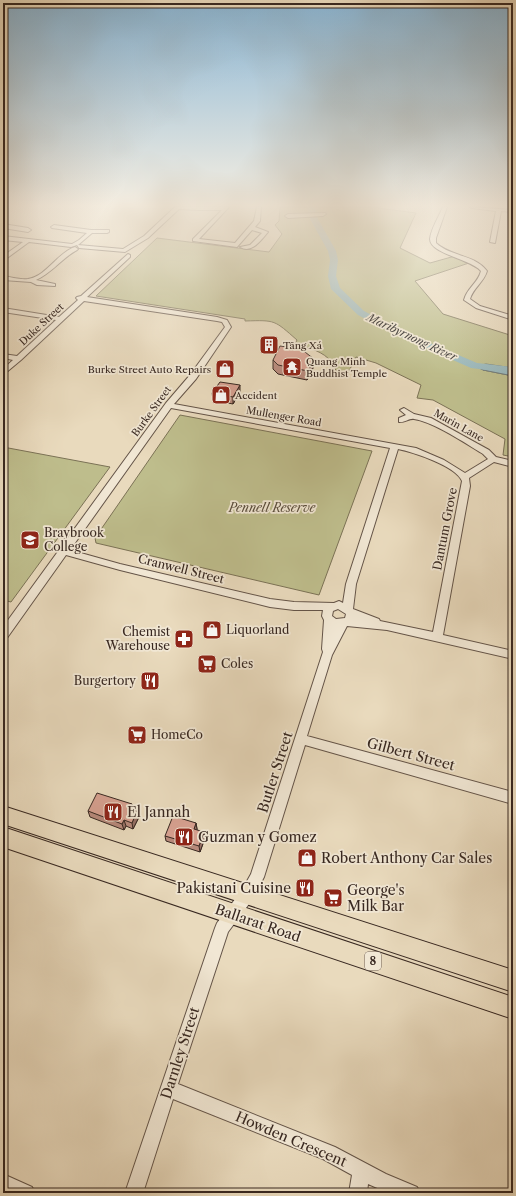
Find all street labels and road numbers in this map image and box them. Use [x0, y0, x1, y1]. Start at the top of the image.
street label: Duke Street [16, 300, 67, 348]
street label: Burke Street [129, 383, 174, 439]
street label: Mullenger Road [245, 403, 323, 430]
street label: Marin Lane [431, 406, 486, 445]
street label: Dantum Grove [429, 486, 460, 572]
street label: Cranwell Street [136, 551, 227, 587]
street label: Butler Street [253, 729, 297, 815]
street label: Gilbert Street [365, 734, 457, 774]
street label: Ballarat Road [213, 900, 304, 946]
road number: 8 [365, 952, 381, 970]
street label: Darnley Street [157, 1005, 203, 1101]
street label: Howden Crescent [233, 1107, 349, 1171]

